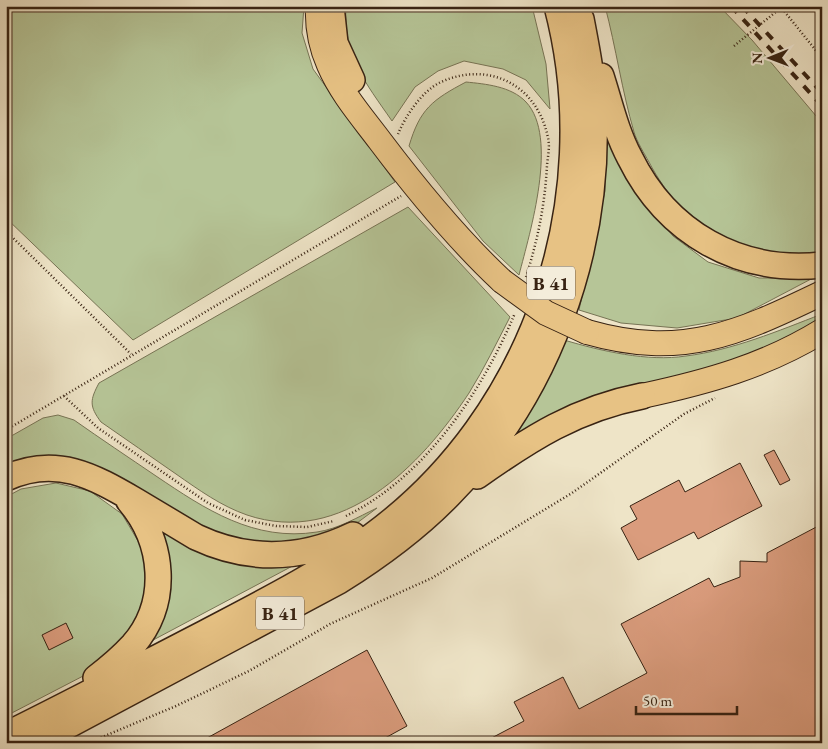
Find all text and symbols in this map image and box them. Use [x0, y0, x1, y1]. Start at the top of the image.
north arrow [746, 32, 796, 82]
text: N [748, 52, 766, 64]
road number: B 41 [527, 266, 575, 300]
road number: B 41 [256, 596, 304, 630]
scale bar [636, 684, 737, 716]
text: 50 m [643, 691, 672, 710]

